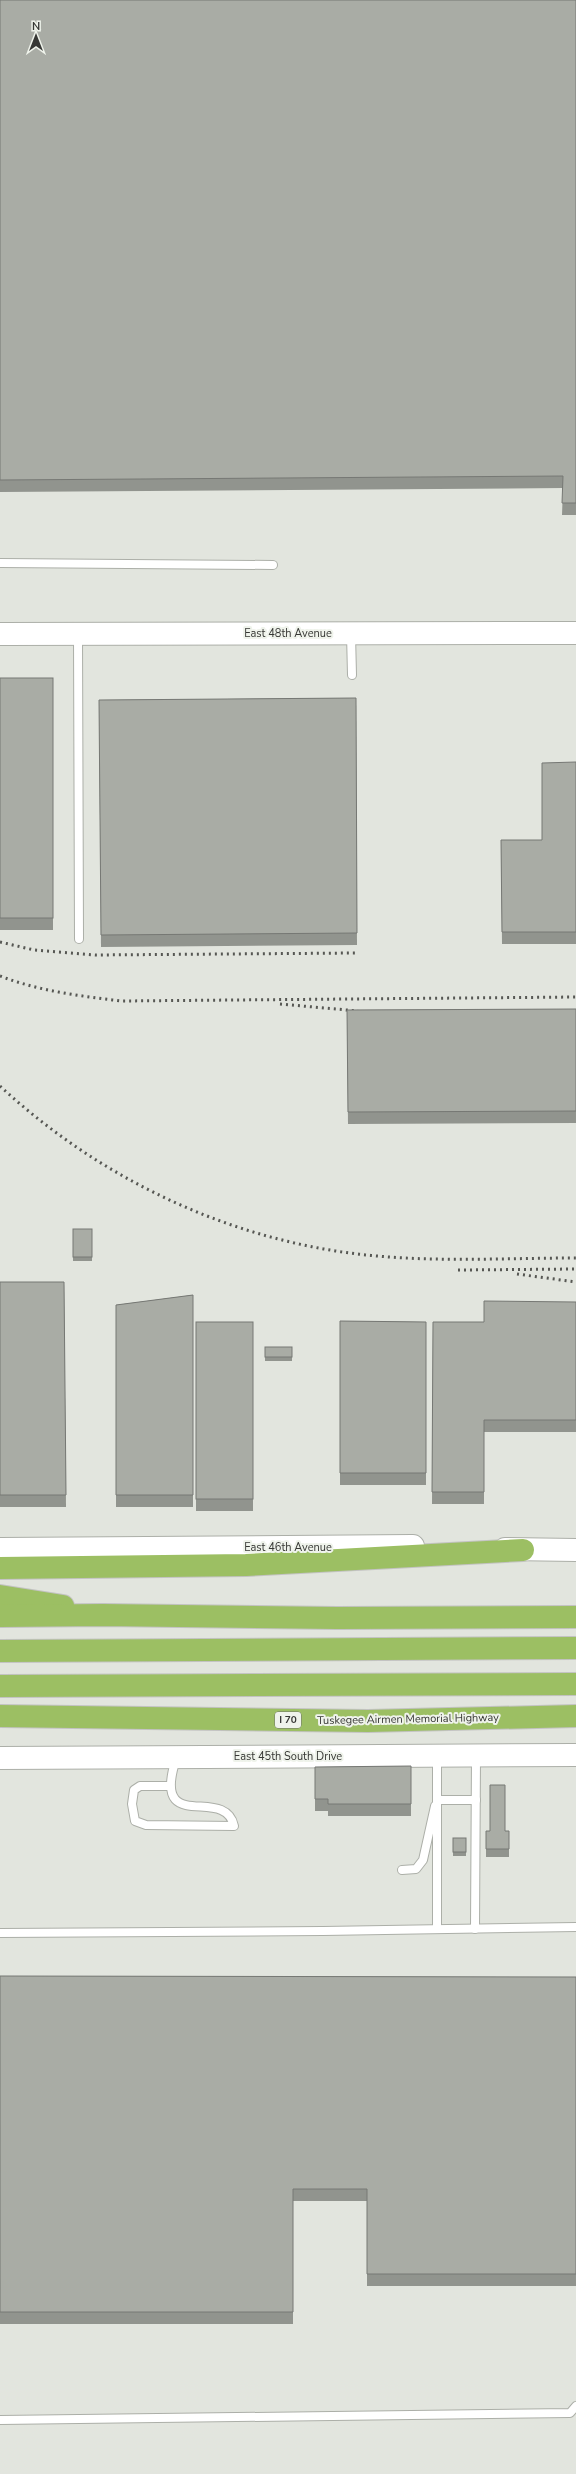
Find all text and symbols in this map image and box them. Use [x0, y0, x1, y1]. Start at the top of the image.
north arrow [16, 16, 56, 56]
text: N [32, 19, 40, 34]
street label: East 48th Avenue [244, 626, 332, 641]
street label: East 46th Avenue [244, 1540, 332, 1555]
street label: Tuskegee Airmen Memorial Highway [317, 1710, 499, 1728]
road number: I 70 [275, 1712, 301, 1728]
street label: East 45th South Drive [234, 1749, 342, 1764]

